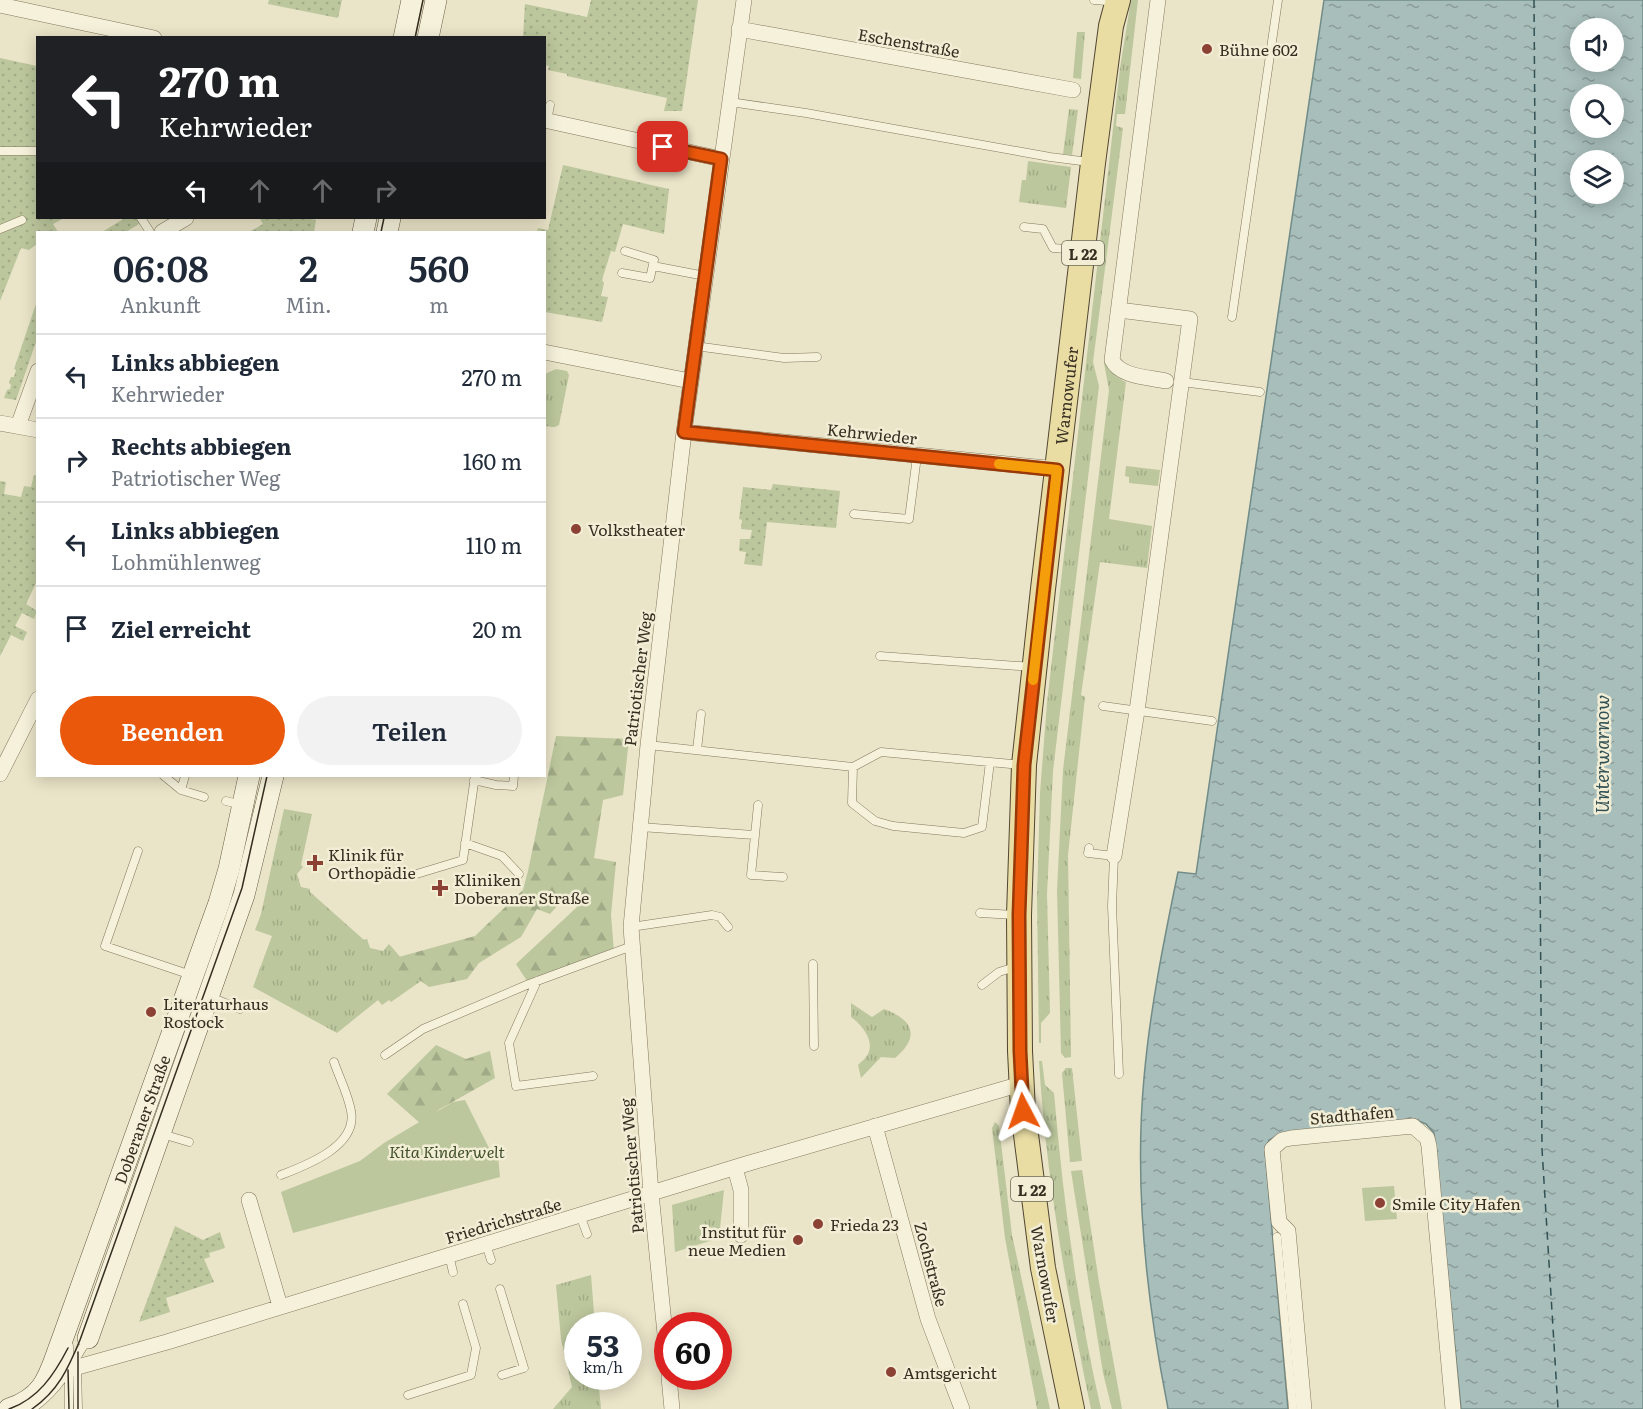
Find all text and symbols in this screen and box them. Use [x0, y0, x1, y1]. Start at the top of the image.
map controls [1570, 18, 1624, 204]
button: sound [1570, 18, 1624, 72]
street label: Eschenstraße [856, 21, 962, 63]
place label: Bühne 602 [1219, 37, 1298, 61]
marker: Bühne 602 [1200, 42, 1214, 56]
text: 270 m [159, 48, 280, 110]
icon: left [60, 60, 138, 138]
button: search [1570, 84, 1624, 138]
text: Kehrwieder [159, 105, 312, 145]
pin [637, 121, 688, 172]
icon: arrive [646, 130, 679, 163]
button: layers [1570, 150, 1624, 204]
icon: left [180, 174, 213, 207]
icon: ahead [243, 174, 276, 207]
icon: ahead [306, 174, 339, 207]
icon: right [369, 174, 402, 207]
text: 06:08 [113, 240, 209, 293]
text: 2 [299, 240, 318, 293]
text: 560 [408, 240, 469, 293]
road number: L 22 [1062, 241, 1104, 265]
text: Ankunft [121, 289, 201, 319]
text: Min. [285, 289, 332, 319]
text: m [429, 289, 449, 319]
text: Links abbiegen [111, 345, 280, 378]
street label: Warnowufer [1048, 345, 1083, 446]
icon: left [60, 360, 93, 393]
text: 270 m [461, 360, 522, 393]
text: Kehrwieder [111, 378, 224, 408]
street label: Kehrwieder [826, 416, 919, 450]
text: Rechts abbiegen [111, 429, 291, 462]
icon: right [60, 444, 93, 477]
text: 160 m [463, 444, 522, 477]
text: Patriotischer Weg [111, 462, 280, 492]
text: Links abbiegen [111, 513, 280, 546]
place label: Volkstheater [588, 517, 685, 541]
marker: Volkstheater [569, 522, 583, 536]
icon: left [60, 528, 93, 561]
text: 110 m [466, 528, 522, 561]
text: Lohmühlenweg [111, 546, 261, 576]
street label: Patriotischer Weg [617, 610, 657, 748]
icon: arrive [60, 612, 93, 645]
text: Ziel erreicht [111, 612, 251, 645]
text: 20 m [472, 612, 522, 645]
water label: Unterwarnow [1588, 695, 1615, 813]
button: Beenden [60, 696, 285, 765]
button: Teilen [297, 696, 522, 765]
place label: Klinik für Orthopädie [328, 842, 416, 884]
marker: Klinik für Orthopädie [306, 854, 324, 872]
place label: Kliniken Doberaner Straße [454, 867, 589, 909]
marker: Kliniken Doberaner Straße [431, 879, 449, 897]
place label: Literaturhaus Rostock [163, 991, 268, 1033]
marker: Literaturhaus Rostock [144, 1005, 158, 1019]
street label: Doberaner Straße [107, 1051, 176, 1187]
position arrow [991, 1079, 1055, 1143]
street label: Patriotischer Weg [613, 1097, 649, 1235]
street label: Stadthafen [1309, 1098, 1395, 1130]
park label: Kita Kinderwelt [389, 1139, 505, 1163]
road number: L 22 [1011, 1177, 1053, 1201]
street label: Friedrichstraße [442, 1191, 564, 1249]
place label: Smile City Hafen [1392, 1191, 1521, 1215]
marker: Smile City Hafen [1373, 1196, 1387, 1210]
place label: Frieda 23 [830, 1212, 899, 1236]
marker: Frieda 23 [811, 1217, 825, 1231]
place label: Institut für neue Medien [688, 1219, 786, 1261]
street label: Zochstraße [909, 1219, 955, 1309]
street label: Warnowufer [1026, 1223, 1066, 1325]
marker: Institut für neue Medien [791, 1233, 805, 1247]
speed limit sign: 60 [654, 1312, 732, 1390]
text: 53 [587, 1322, 619, 1366]
text: km/h [583, 1355, 623, 1378]
place label: Amtsgericht [903, 1360, 997, 1384]
marker: Amtsgericht [884, 1365, 898, 1379]

